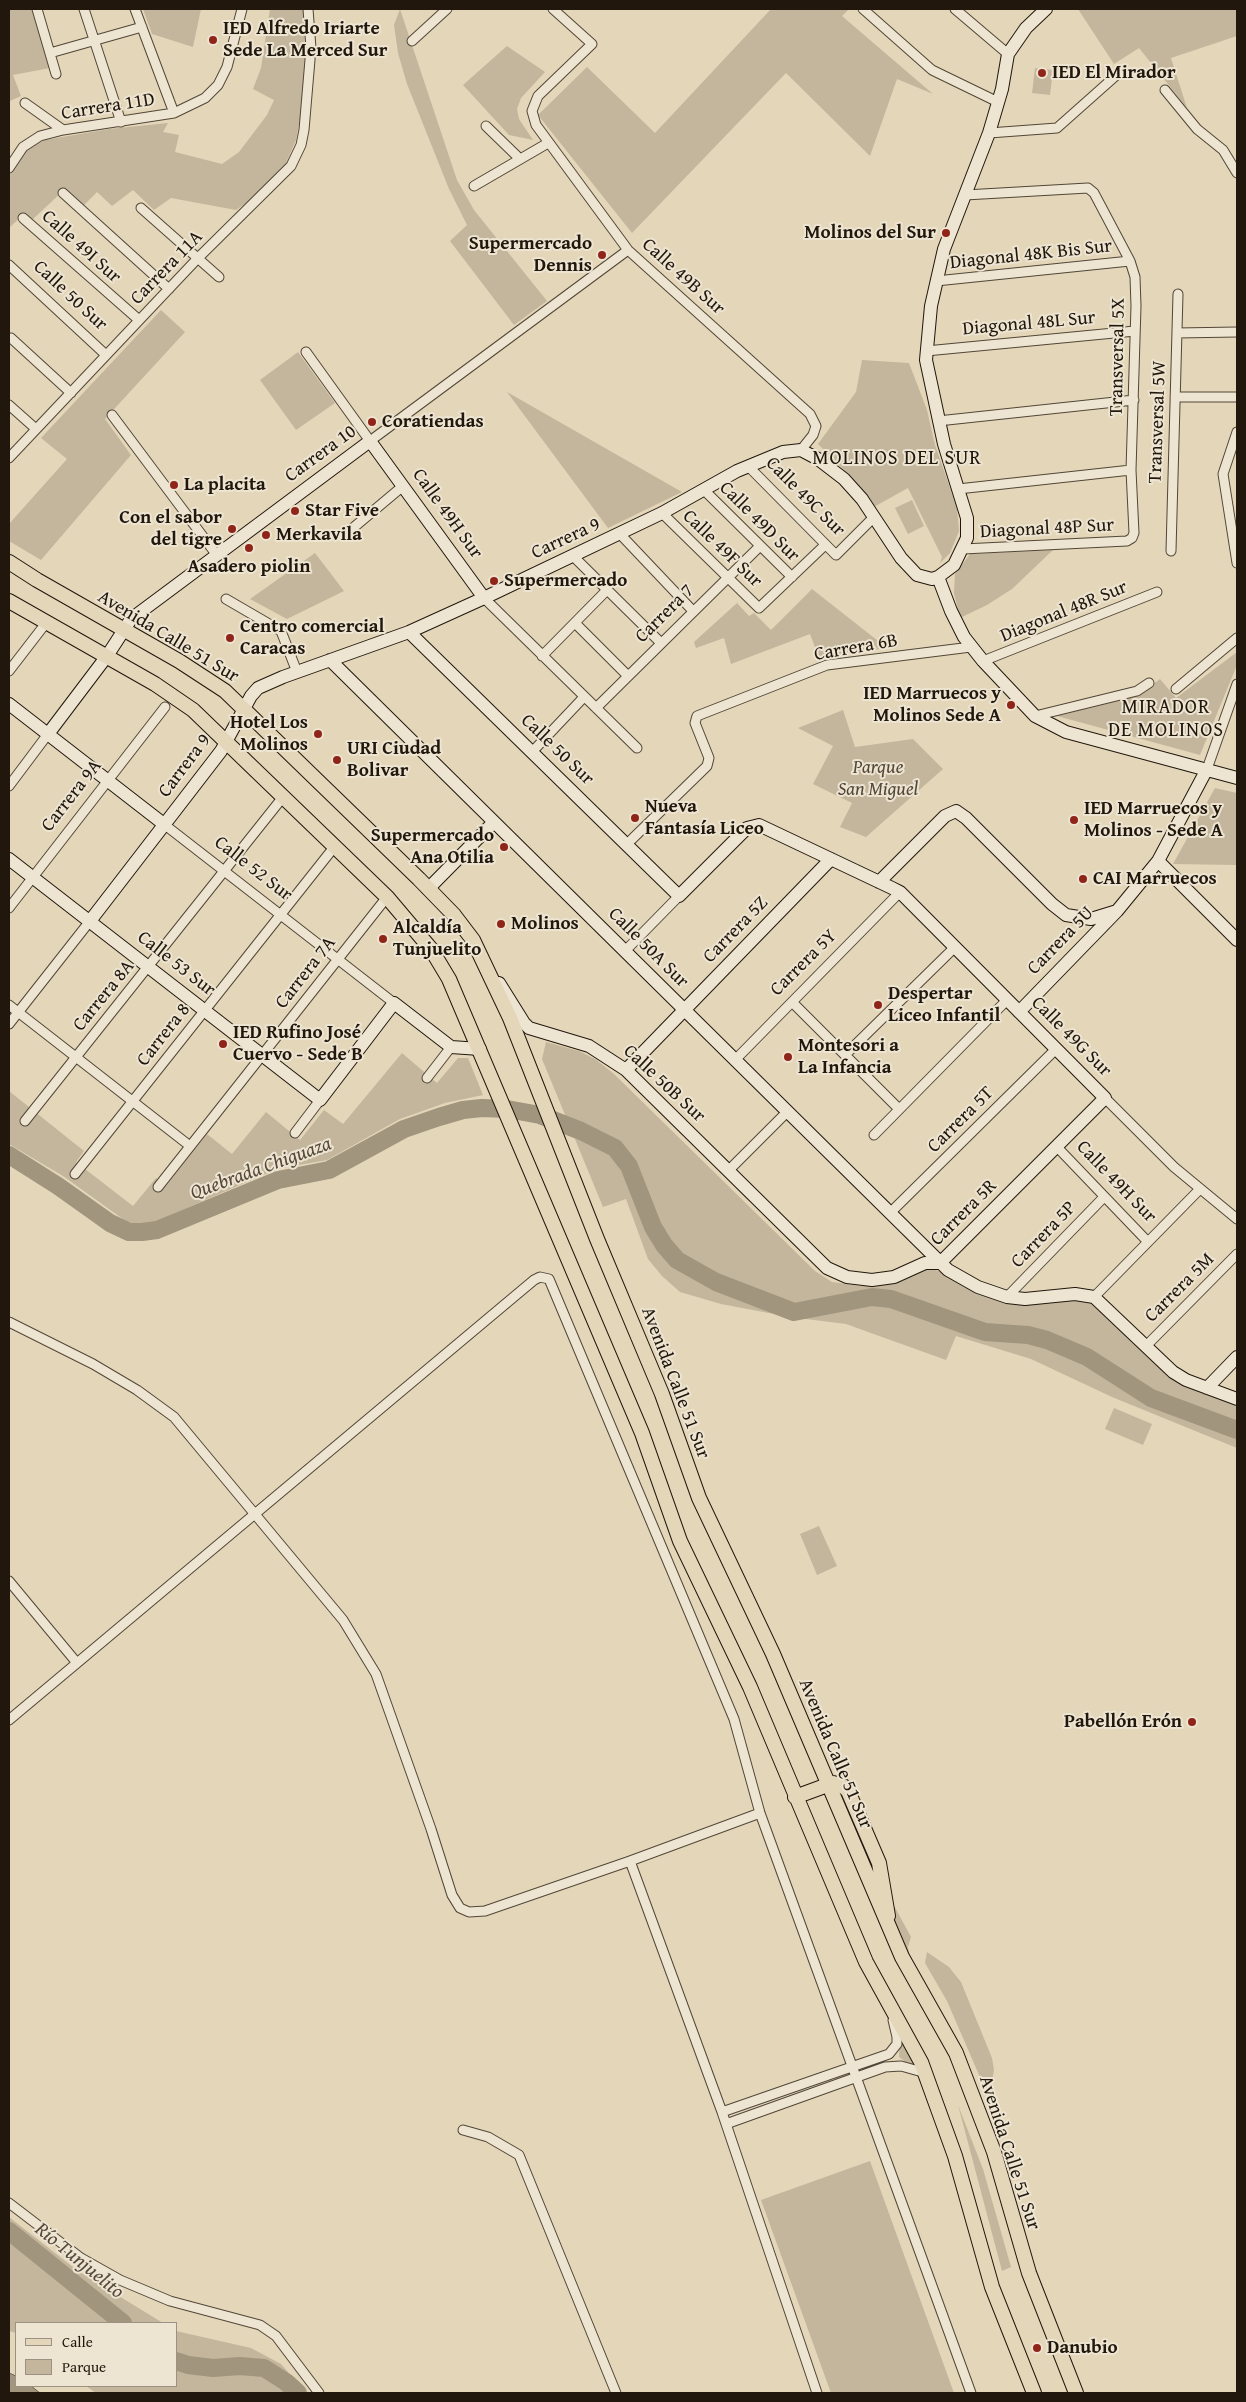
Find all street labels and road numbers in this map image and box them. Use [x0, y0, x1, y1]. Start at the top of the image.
street label: Carrera 11D [60, 88, 156, 126]
street label: Calle 49I Sur [37, 205, 125, 289]
street label: Carrera 11A [126, 226, 208, 310]
street label: Calle 49B Sur [637, 234, 729, 320]
street label: Diagonal 48K Bis Sur [949, 235, 1113, 275]
street label: Calle 50 Sur [28, 256, 112, 336]
street label: Transversal 5X [1106, 298, 1130, 416]
street label: Diagonal 48L Sur [962, 307, 1096, 341]
street label: Transversal 5W [1144, 360, 1172, 484]
street label: Carrera 10 [281, 420, 361, 488]
street label: Calle 49C Sur [760, 452, 850, 542]
street label: Calle 49H Sur [407, 465, 487, 563]
street label: Calle 49D Sur [714, 477, 804, 567]
street label: Calle 49F Sur [677, 505, 767, 593]
street label: Carrera 9 [528, 513, 604, 565]
street label: Diagonal 48P Sur [979, 514, 1115, 544]
street label: Diagonal 48R Sur [997, 576, 1131, 648]
street label: Carrera 7 [631, 580, 699, 648]
street label: Avenida Calle 51 Sur [93, 586, 243, 688]
street label: Carrera 6B [813, 629, 899, 667]
street label: Calle 50 Sur [516, 710, 598, 790]
street label: Carrera 9 [154, 730, 216, 802]
street label: Carrera 9A [37, 755, 107, 837]
street label: Calle 52 Sur [209, 831, 297, 907]
street label: Carrera 5Z [699, 892, 773, 968]
street label: Carrera 5U [1023, 902, 1099, 980]
street label: Calle 50A Sur [603, 903, 693, 993]
street label: Carrera 5Y [766, 925, 842, 1001]
street label: Calle 53 Sur [132, 926, 220, 1002]
street label: Carrera 7A [271, 932, 341, 1014]
street label: Carrera 8A [68, 956, 140, 1036]
street label: Calle 49G Sur [1026, 992, 1116, 1082]
street label: Carrera 8 [132, 999, 196, 1071]
street label: Calle 50B Sur [618, 1040, 710, 1128]
street label: Carrera 5T [923, 1082, 999, 1158]
street label: Calle 49H Sur [1071, 1136, 1161, 1228]
street label: Carrera 5R [926, 1175, 1002, 1251]
street label: Carrera 5P [1007, 1197, 1081, 1273]
street label: Carrera 5M [1140, 1248, 1220, 1328]
street label: Avenida Calle 51 Sur [636, 1304, 714, 1462]
street label: Avenida Calle 51 Sur [793, 1676, 877, 1832]
street label: Avenida Calle 51 Sur [973, 2073, 1045, 2233]

